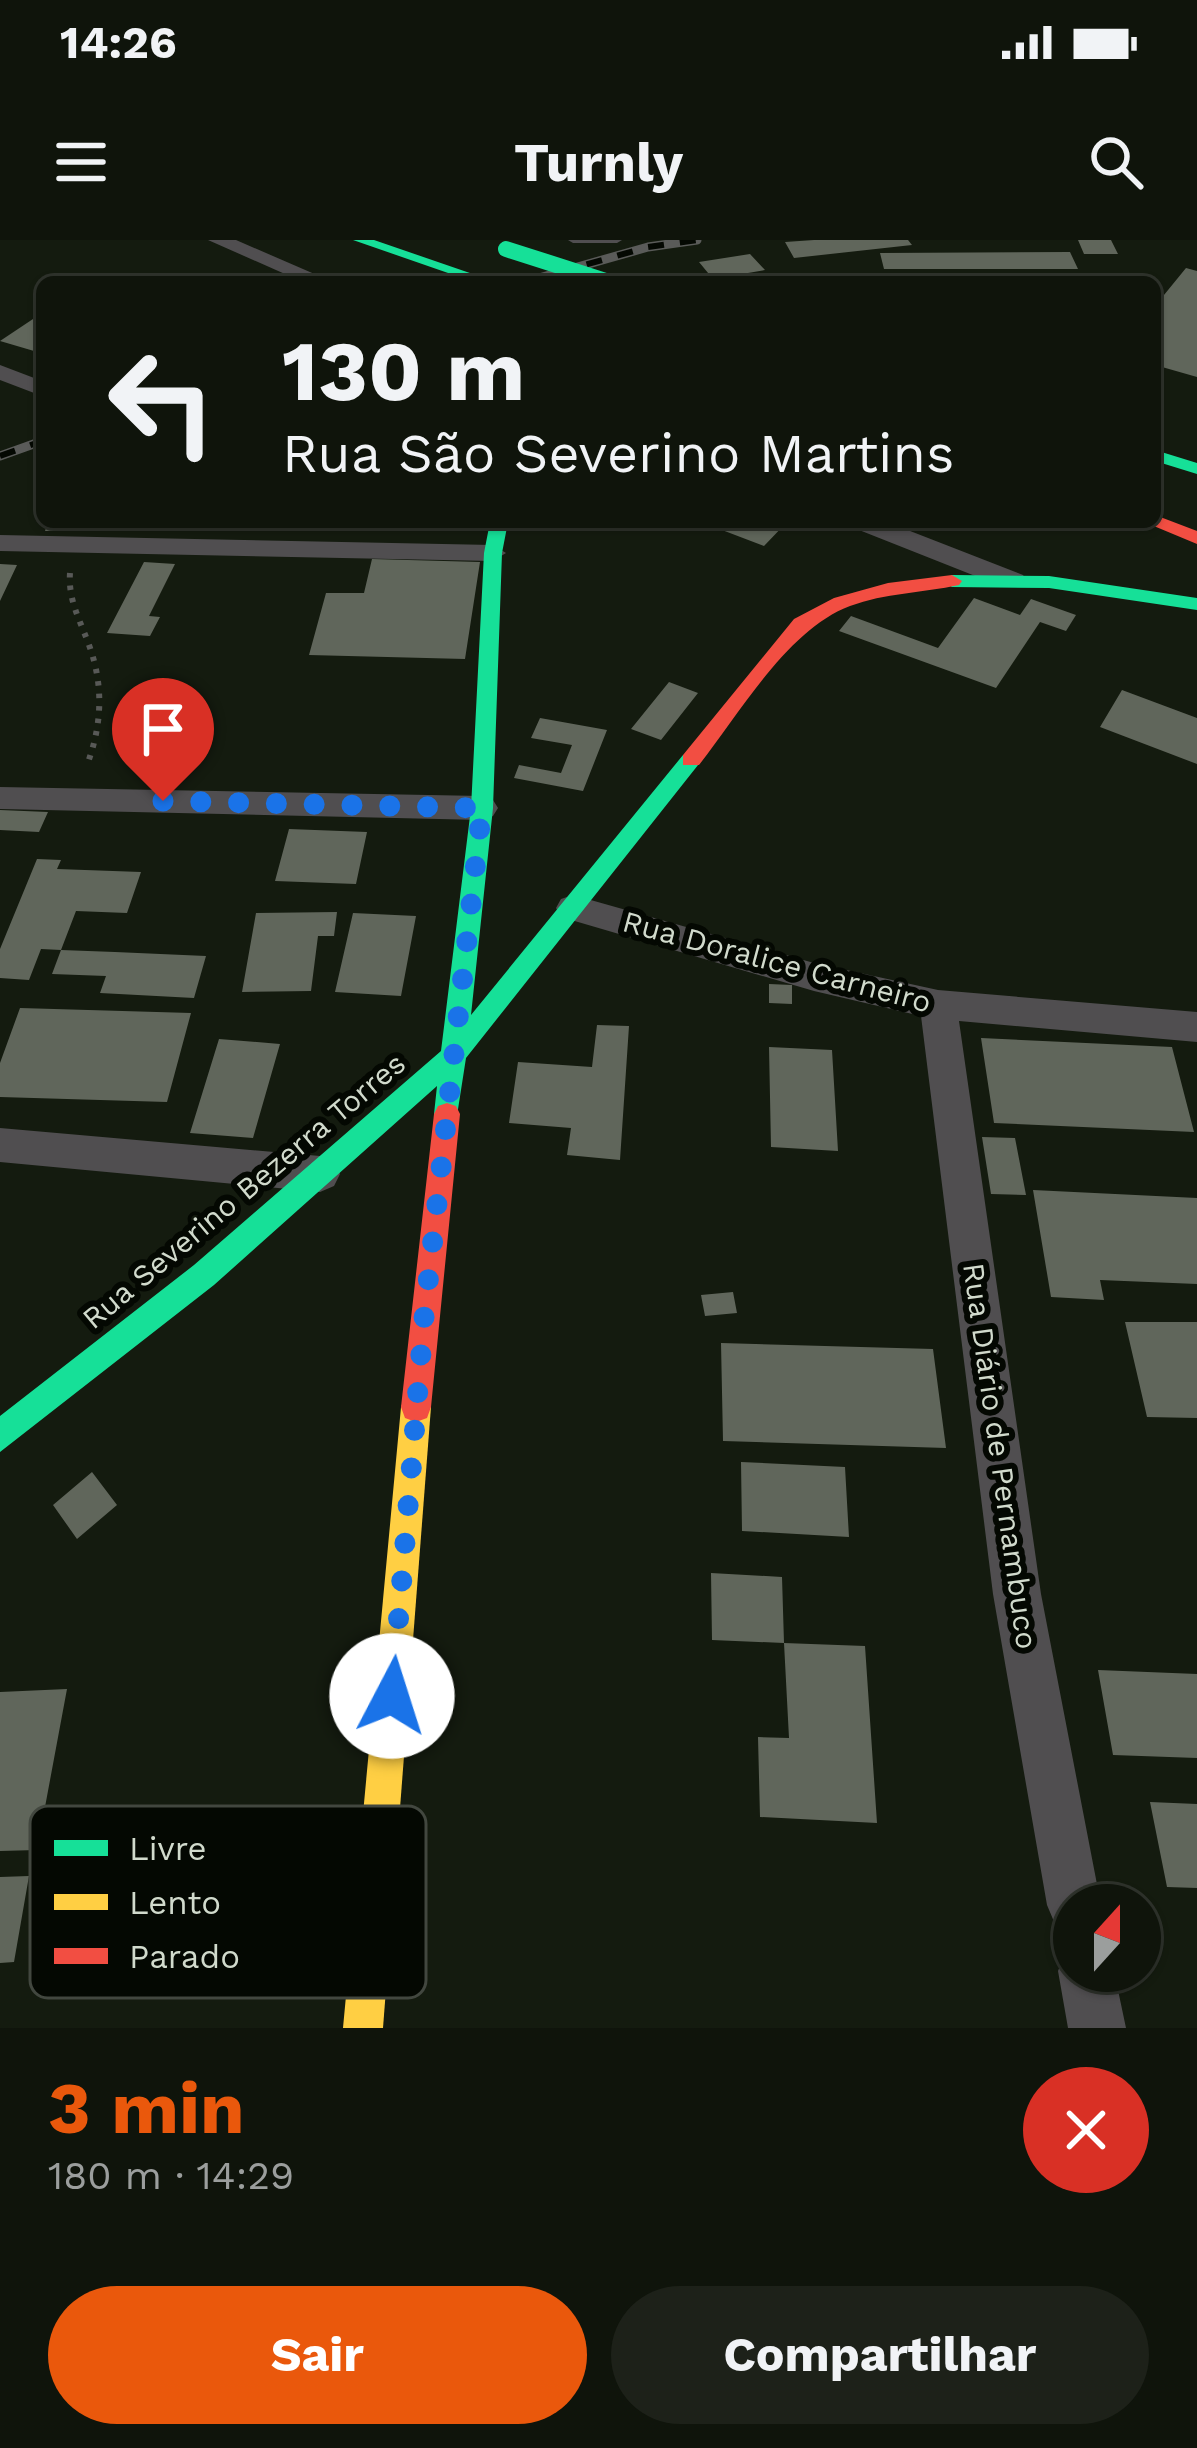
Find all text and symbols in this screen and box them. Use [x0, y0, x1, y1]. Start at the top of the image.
text: 14:26 [60, 16, 177, 69]
icon: menu [48, 129, 114, 195]
icon: search [1083, 129, 1149, 195]
text: Turnly [514, 131, 683, 194]
text: 130 m [282, 322, 525, 420]
icon: left [84, 324, 240, 480]
text: Rua São Severino Martins [282, 422, 954, 485]
pin [112, 678, 214, 801]
icon: arrive [130, 696, 196, 762]
street label: Rua Doralice Carneiro [619, 903, 935, 1020]
street label: Rua Severino Bezerra Torres [75, 1045, 412, 1336]
street label: Rua Diário de Pernambuco [956, 1261, 1045, 1651]
position arrow [329, 1633, 455, 1759]
legend [30, 1806, 426, 1998]
text: Livre [129, 1829, 207, 1868]
text: Lento [129, 1883, 221, 1922]
north arrow [1053, 1884, 1161, 1992]
map controls [1053, 1884, 1161, 1992]
text: Parado [129, 1937, 240, 1976]
text: 3 min [48, 2066, 245, 2150]
button: close [1023, 2067, 1149, 2193]
text: 180 m · 14:29 [48, 2153, 294, 2198]
button: Sair [48, 2286, 587, 2424]
button: Compartilhar [611, 2286, 1149, 2424]

